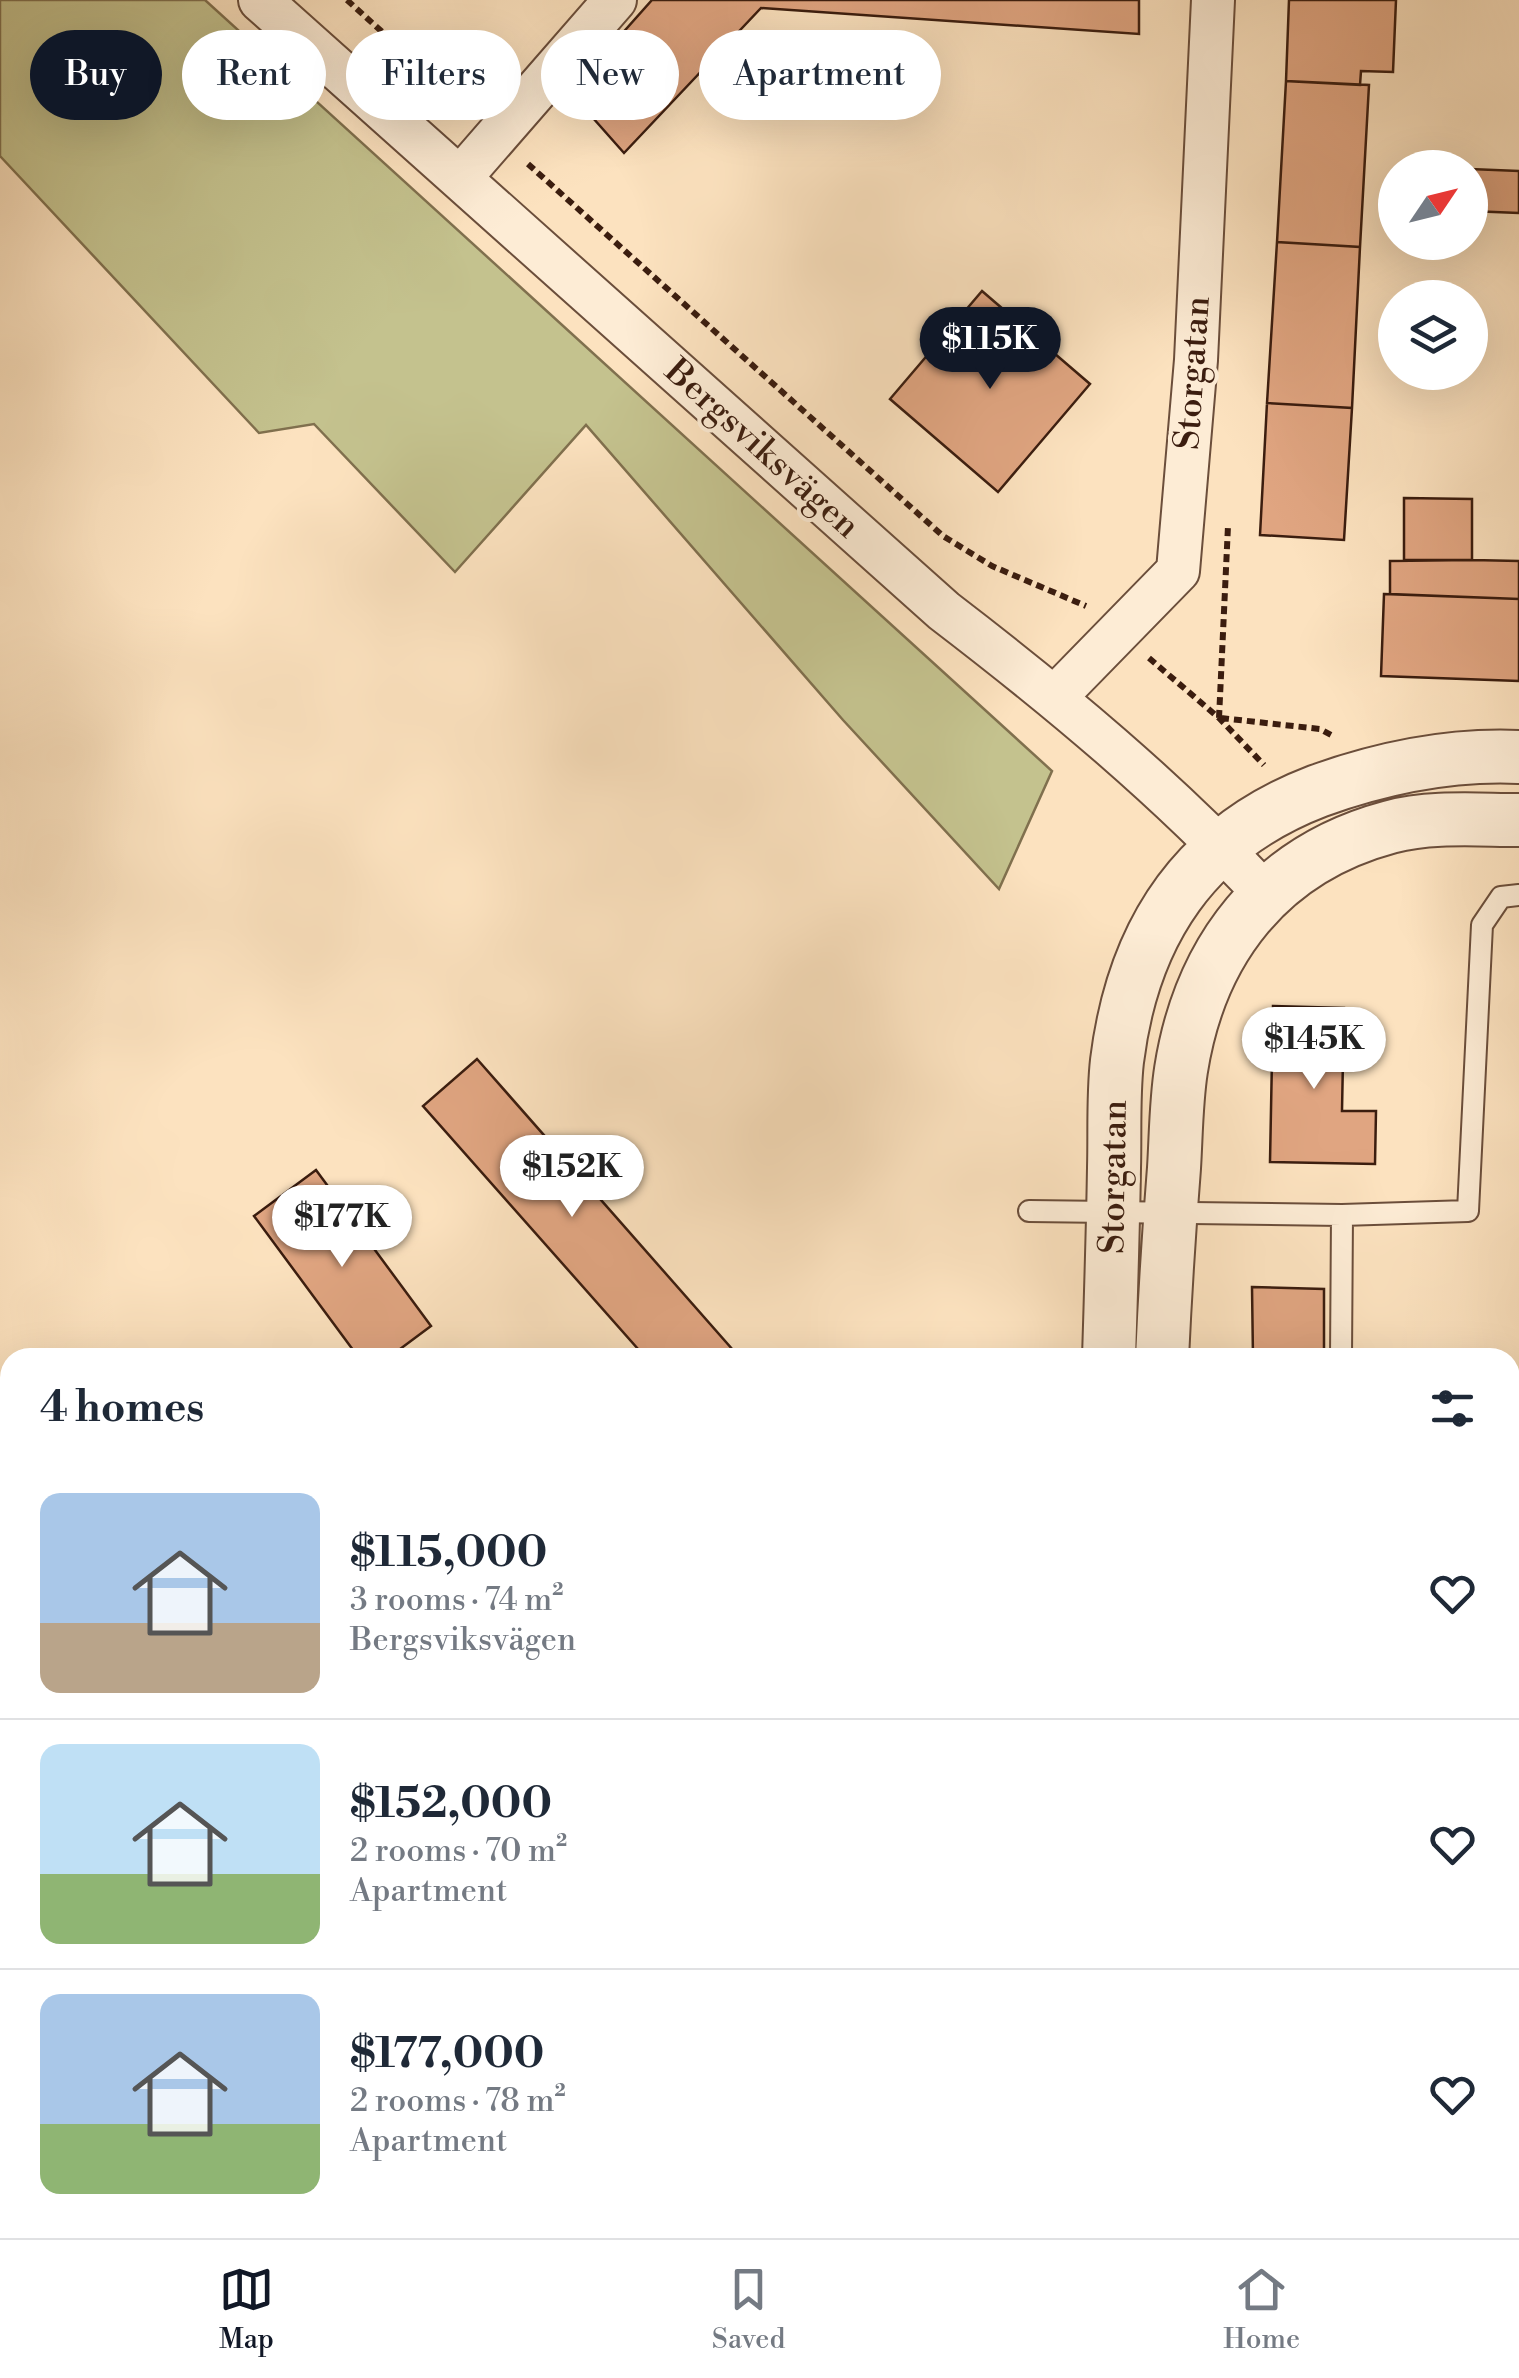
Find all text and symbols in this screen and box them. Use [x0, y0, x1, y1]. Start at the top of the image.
chip: Buy [30, 30, 162, 120]
chip: Rent [182, 30, 326, 120]
chip: Filters [346, 30, 521, 120]
chip: New [541, 30, 679, 120]
chip: Apartment [699, 30, 941, 120]
north arrow [1378, 150, 1488, 260]
map controls [1378, 150, 1488, 390]
button: layers [1378, 280, 1488, 390]
street label: Storgatan [1166, 295, 1220, 451]
pin: $115K [920, 307, 1060, 392]
text: $115K [942, 319, 1038, 359]
street label: Bergsviksvägen [655, 350, 868, 548]
pin: $145K [1244, 1007, 1384, 1092]
text: $145K [1264, 1019, 1364, 1059]
street label: Storgatan [1091, 1100, 1137, 1254]
pin: $152K [502, 1135, 642, 1220]
text: $152K [522, 1147, 622, 1187]
pin: $177K [272, 1185, 412, 1270]
text: $177K [294, 1197, 390, 1237]
icon: filters [1425, 1381, 1480, 1436]
text: 4 homes [40, 1382, 204, 1435]
text: $115,000 [350, 1527, 547, 1580]
icon: home [120, 1533, 240, 1653]
icon: heart [1425, 1566, 1480, 1621]
text: 3 rooms · 74 m² [350, 1580, 563, 1620]
text: Bergsviksvägen [350, 1620, 576, 1660]
text: $152,000 [350, 1778, 552, 1831]
icon: home [120, 1784, 240, 1904]
icon: heart [1425, 1817, 1480, 1872]
text: 2 rooms · 70 m² [350, 1831, 567, 1871]
text: Apartment [350, 1871, 507, 1911]
text: $177,000 [350, 2028, 544, 2081]
icon: home [120, 2034, 240, 2154]
icon: heart [1425, 2067, 1480, 2122]
text: 2 rooms · 78 m² [350, 2081, 566, 2121]
text: Apartment [350, 2121, 507, 2161]
tab: Map [219, 2262, 274, 2357]
tab: Saved [712, 2262, 785, 2357]
tab: Home [1223, 2262, 1300, 2357]

